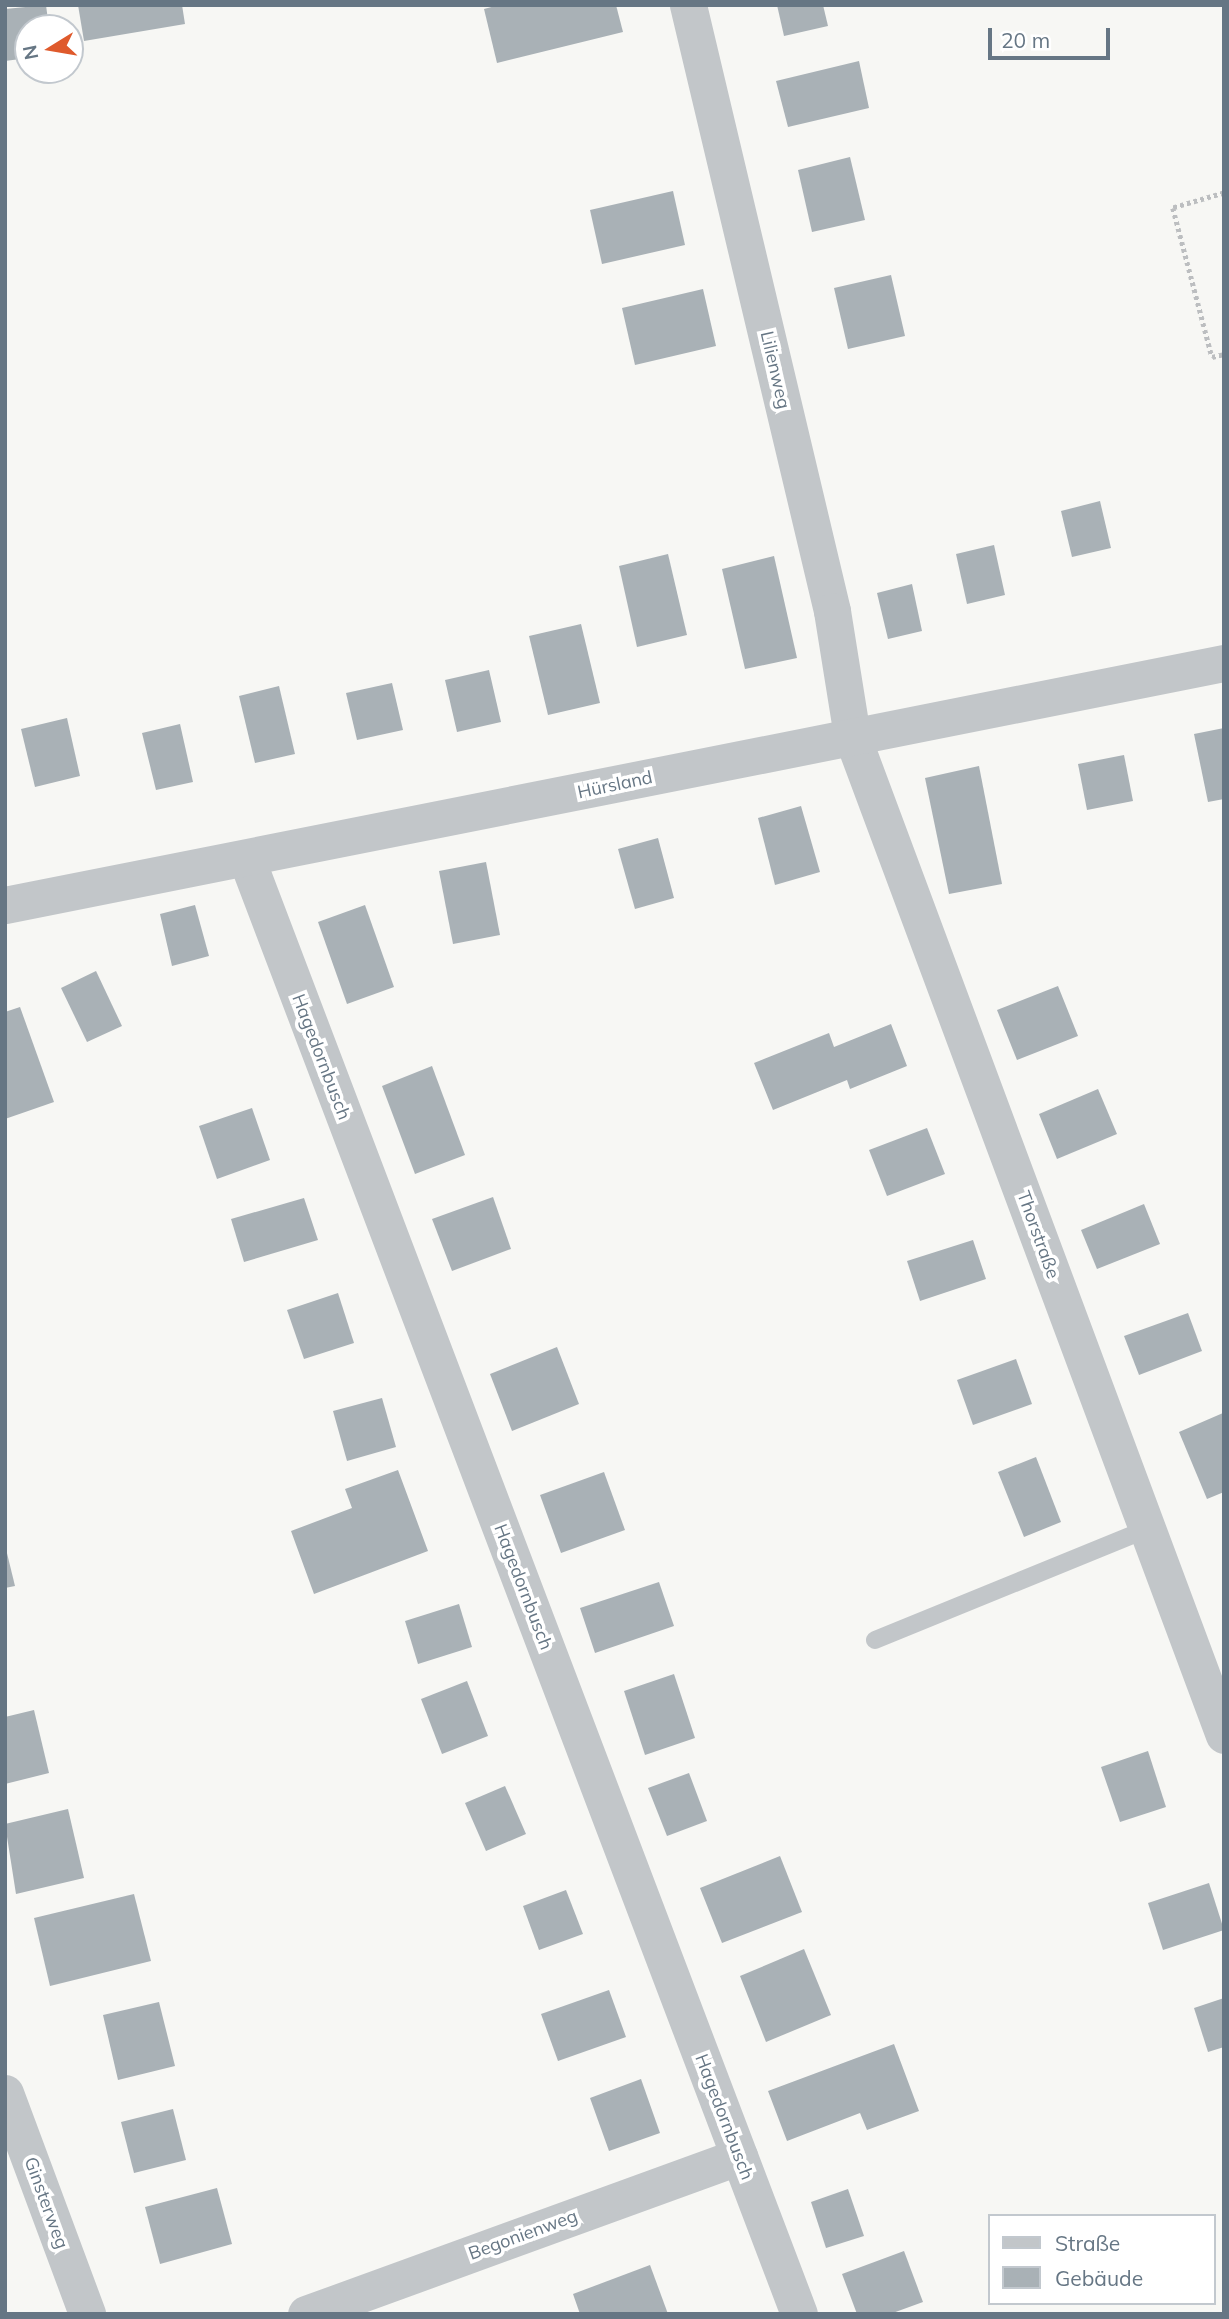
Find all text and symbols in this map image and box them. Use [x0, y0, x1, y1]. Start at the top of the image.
north arrow [14, 14, 84, 84]
scale bar [991, 14, 1114, 58]
text: 20 m [1001, 27, 1050, 53]
text: N [17, 43, 44, 62]
street label: Lilienweg [756, 329, 794, 411]
street label: Hürsland [576, 767, 654, 803]
street label: Hagedornbusch [287, 991, 355, 1123]
street label: Thorstraße [1012, 1188, 1064, 1282]
street label: Hagedornbusch [489, 1521, 557, 1653]
street label: Hagedornbusch [690, 2051, 758, 2183]
street label: Ginsterweg [19, 2154, 73, 2252]
street label: Begonienweg [466, 2205, 580, 2265]
legend [988, 2214, 1215, 2305]
text: Straße [1055, 2230, 1120, 2256]
text: Gebäude [1055, 2265, 1143, 2291]

